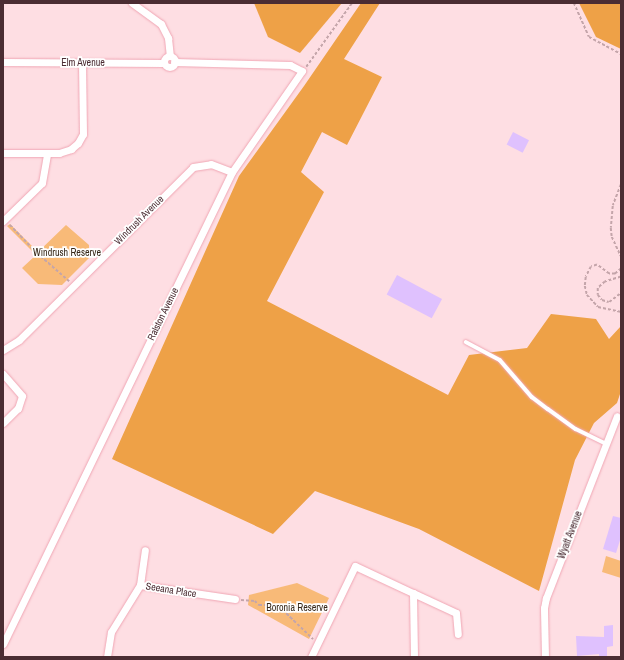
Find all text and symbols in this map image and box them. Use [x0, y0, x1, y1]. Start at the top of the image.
street label: Elm Avenue [61, 57, 105, 69]
street label: Windrush Avenue [112, 193, 166, 247]
park label: Windrush Reserve [33, 247, 101, 259]
street label: Ralston Avenue [145, 285, 181, 343]
street label: Wyatt Avenue [555, 509, 585, 561]
street label: Seeana Place [145, 580, 197, 600]
park label: Boronia Reserve [266, 602, 328, 614]

